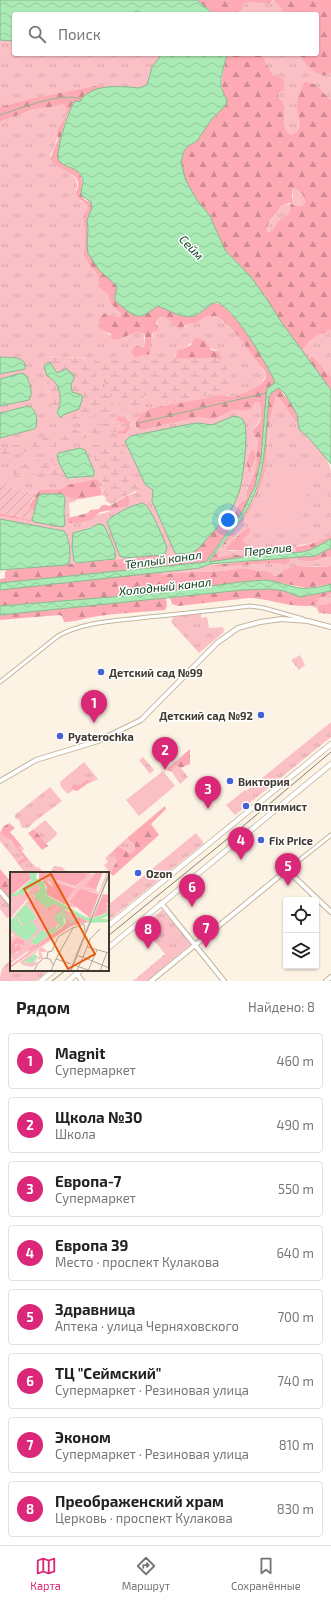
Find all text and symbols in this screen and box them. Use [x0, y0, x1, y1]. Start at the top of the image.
search box [12, 12, 319, 56]
icon: search [26, 23, 48, 45]
text: Поиск [58, 25, 101, 43]
water label: Сейм [177, 232, 207, 262]
your location [218, 510, 238, 530]
water label: Перелив [243, 540, 293, 558]
water label: Тёплый канал [124, 547, 203, 571]
water label: Холодный канал [117, 574, 212, 598]
place label: Детский сад №99 [109, 666, 203, 679]
marker: Детский сад №99 [96, 667, 106, 677]
pin: 1 [81, 690, 107, 723]
place label: Детский сад №92 [159, 709, 253, 722]
marker: Детский сад №92 [256, 710, 266, 720]
place label: Pyaterochka [68, 730, 134, 744]
marker: Pyaterochka [55, 731, 65, 741]
pin: 2 [152, 737, 178, 770]
place label: Виктория [238, 775, 290, 788]
pin: 3 [195, 776, 221, 809]
marker: Виктория [225, 776, 235, 786]
place label: Оптимист [254, 800, 307, 813]
marker: Оптимист [241, 801, 251, 811]
pin: 4 [228, 827, 254, 860]
place label: Fix Price [269, 834, 313, 847]
marker: Fix Price [256, 835, 266, 845]
pin: 5 [275, 853, 301, 886]
place label: Ozon [146, 867, 172, 880]
marker: Ozon [133, 868, 143, 878]
inset map [10, 872, 109, 971]
pin: 6 [179, 874, 205, 907]
map controls [283, 897, 319, 969]
button: locate [283, 897, 319, 933]
pin: 7 [193, 915, 219, 948]
pin: 8 [135, 916, 161, 949]
button: layers [283, 933, 319, 969]
text: Рядом [16, 997, 70, 1017]
text: Найдено: 8 [248, 999, 315, 1015]
text: Magnit [55, 1044, 105, 1062]
text: 1 [27, 1053, 33, 1069]
text: 460 m [276, 1053, 314, 1069]
text: Супермаркет [55, 1062, 136, 1078]
text: Щкола №30 [55, 1108, 142, 1126]
text: 2 [26, 1117, 34, 1133]
text: 490 m [276, 1117, 314, 1133]
text: Школа [55, 1126, 96, 1142]
text: Европа-7 [55, 1172, 121, 1190]
text: 3 [26, 1181, 34, 1197]
text: 550 m [278, 1181, 314, 1197]
text: Супермаркет [55, 1190, 136, 1206]
text: Европа 39 [55, 1236, 128, 1254]
text: 4 [26, 1245, 34, 1261]
text: 640 m [276, 1245, 314, 1261]
text: Место · проспект Кулакова [55, 1254, 219, 1270]
text: Здравница [55, 1300, 135, 1318]
text: 5 [26, 1309, 34, 1325]
text: 700 m [277, 1309, 314, 1325]
text: Аптека · улица Черняховского [55, 1318, 239, 1334]
text: ТЦ "Сеймский" [55, 1364, 161, 1382]
text: 6 [26, 1373, 34, 1389]
text: 740 m [277, 1373, 314, 1389]
text: Супермаркет · Резиновая улица [55, 1382, 249, 1398]
text: Эконом [55, 1428, 111, 1446]
text: 7 [27, 1437, 33, 1453]
text: 810 m [279, 1437, 314, 1453]
text: Супермаркет · Резиновая улица [55, 1446, 249, 1462]
text: Преображенский храм [55, 1492, 224, 1510]
text: 8 [26, 1501, 34, 1517]
text: 830 m [277, 1501, 314, 1517]
text: Церковь · проспект Кулакова [55, 1510, 233, 1526]
tab: Карта [30, 1555, 61, 1592]
tab: Маршрут [122, 1555, 170, 1592]
tab: Сохранённые [231, 1555, 301, 1592]

